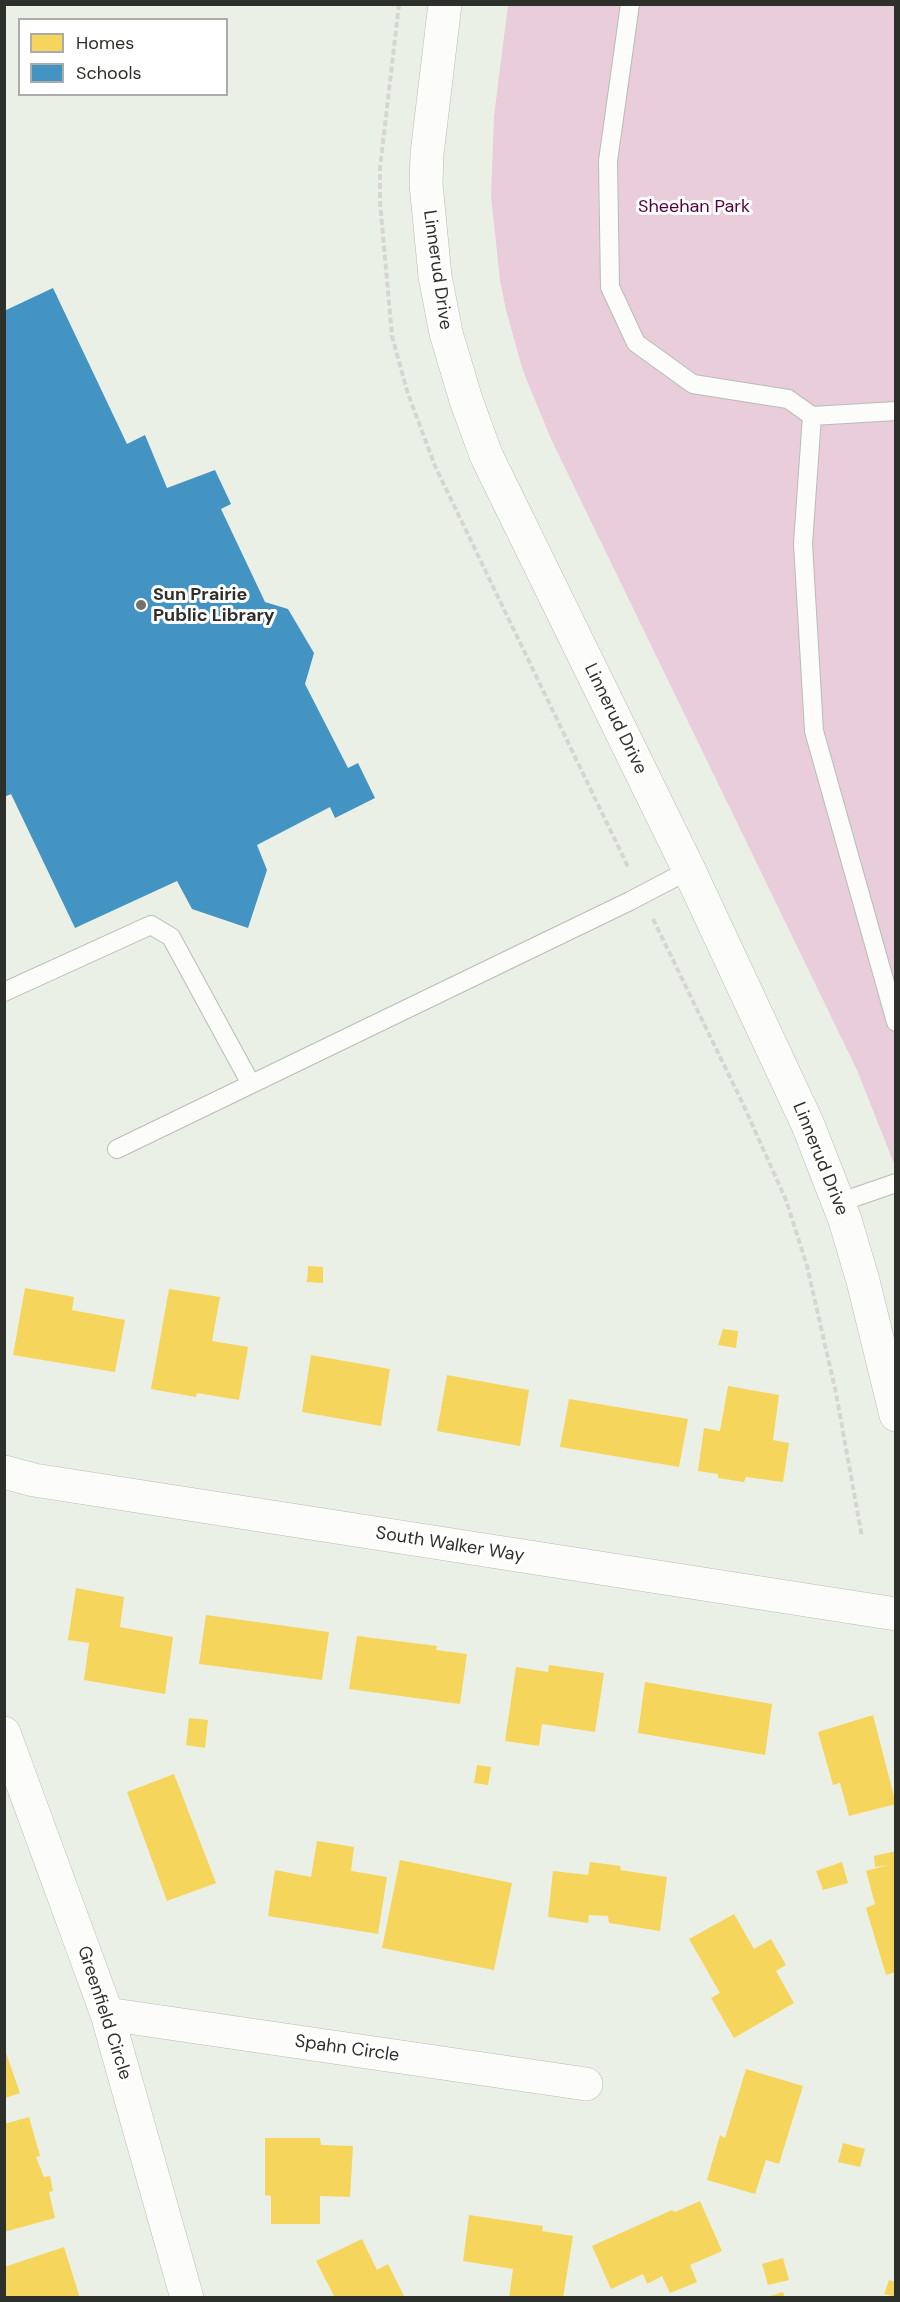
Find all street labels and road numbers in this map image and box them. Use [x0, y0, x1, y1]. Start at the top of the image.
street label: Linnerud Drive [418, 209, 456, 331]
street label: Linnerud Drive [579, 660, 651, 778]
street label: Linnerud Drive [787, 1099, 853, 1219]
street label: South Walker Way [374, 1523, 526, 1567]
street label: Greenfield Circle [72, 1943, 136, 2083]
street label: Spahn Circle [293, 2031, 401, 2067]

